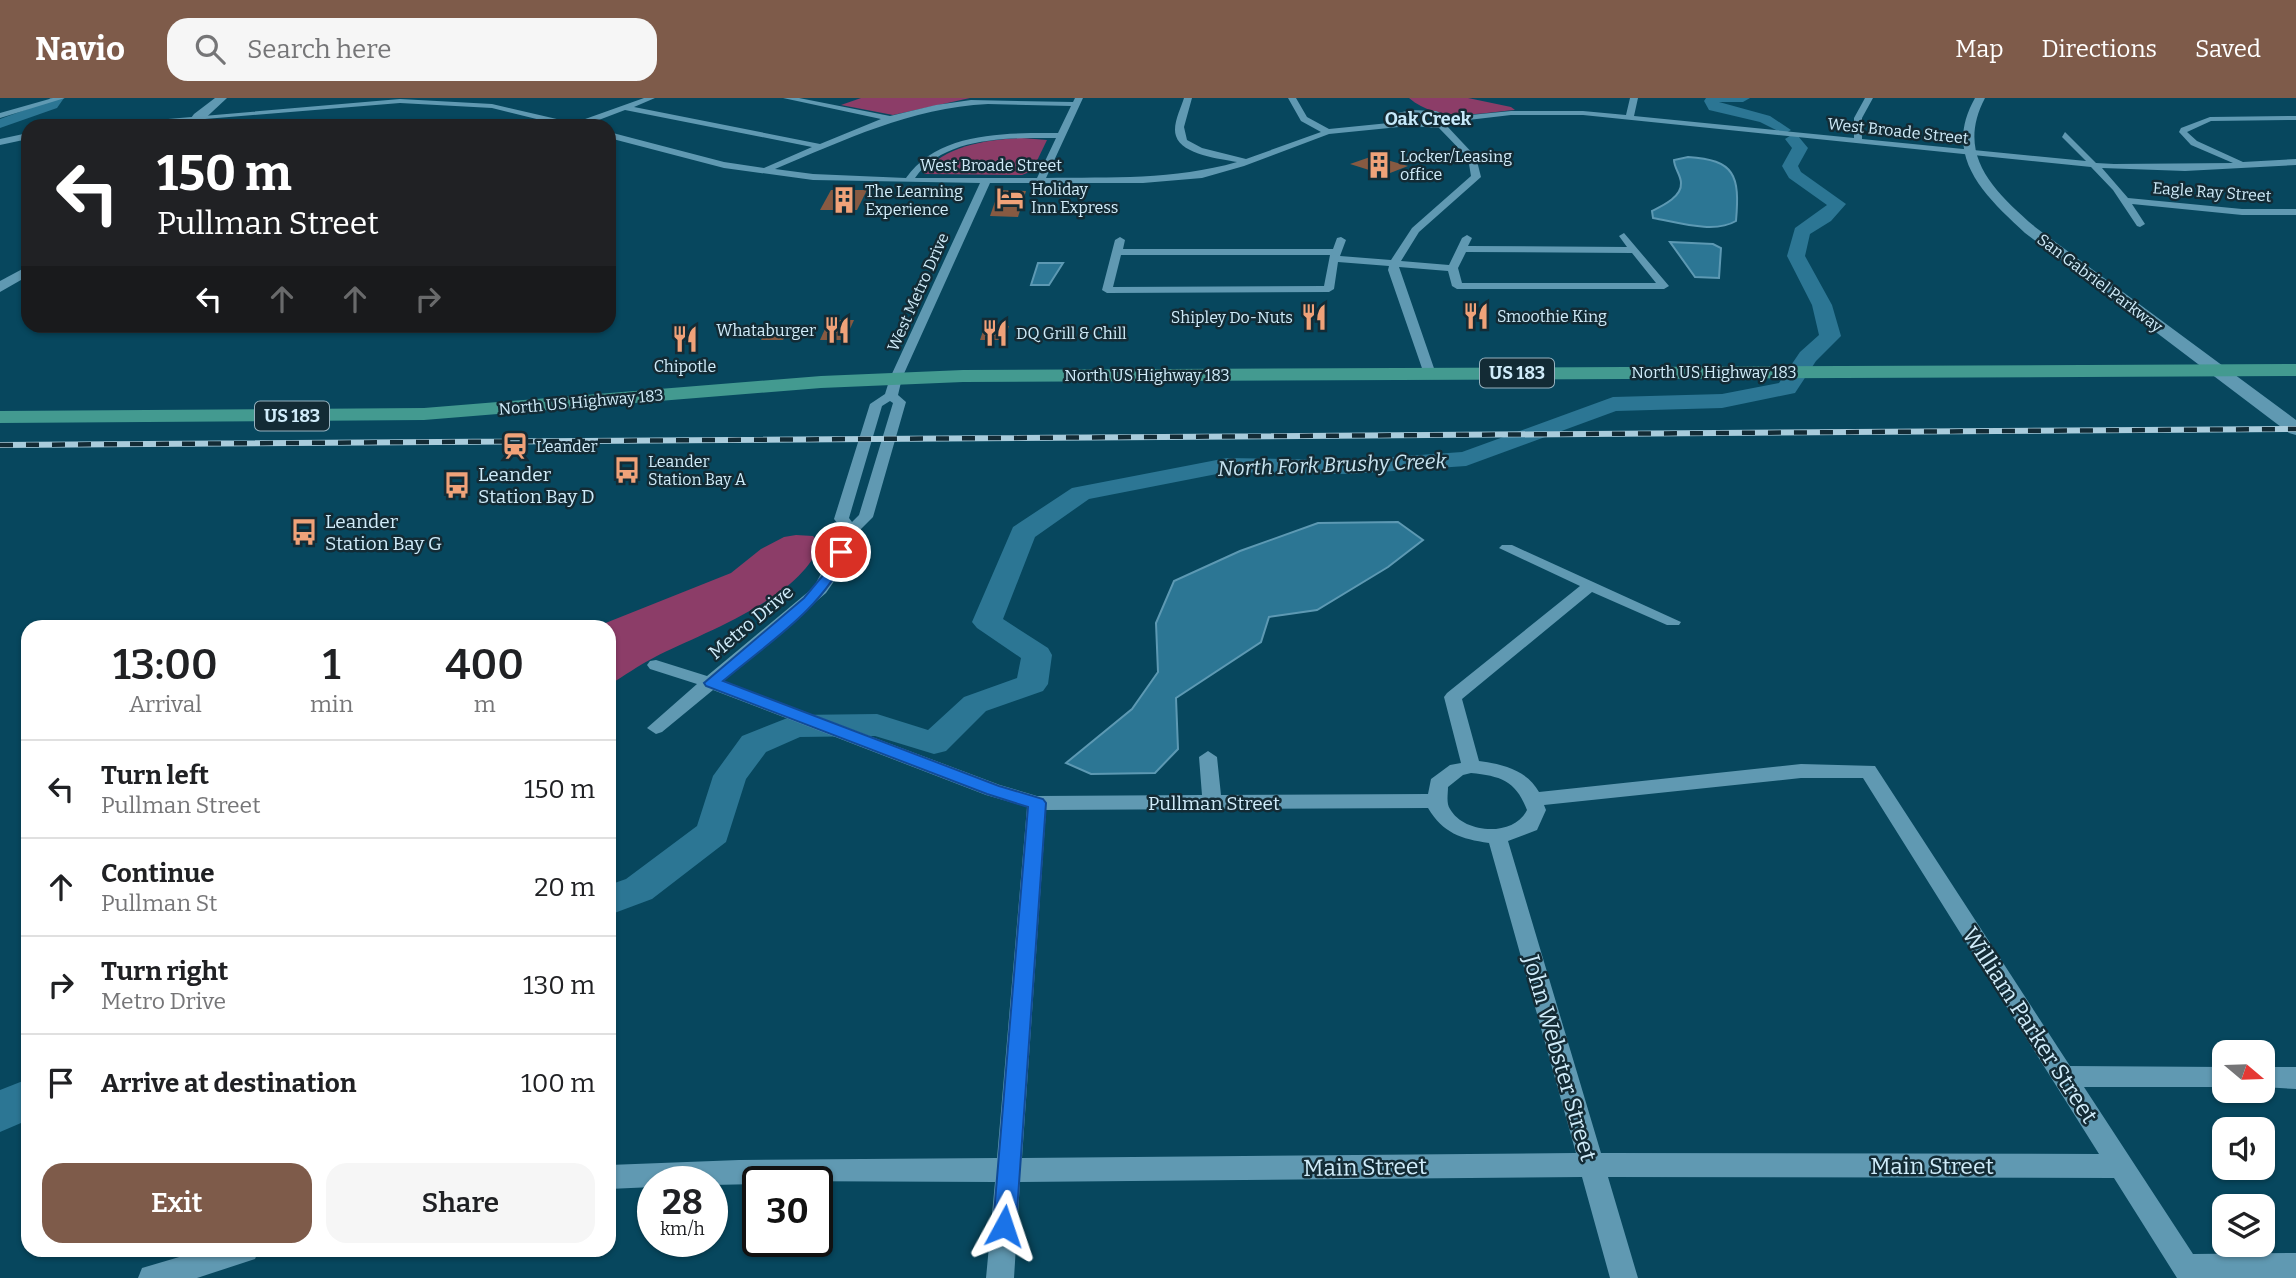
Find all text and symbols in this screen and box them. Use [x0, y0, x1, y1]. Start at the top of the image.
search box [167, 18, 657, 81]
text: Navio [35, 29, 125, 69]
icon: search [191, 30, 229, 68]
text: Search here [247, 34, 391, 65]
text: Map [1955, 35, 2004, 63]
text: Directions [2042, 35, 2157, 63]
text: Saved [2195, 35, 2261, 63]
district label: Oak Creek [1385, 108, 1472, 130]
street label: West Broade Street [1826, 114, 1970, 148]
text: 150 m [157, 144, 292, 203]
icon: left [42, 147, 133, 238]
place label: Locker/Leasing office [1400, 147, 1512, 184]
building icon: Locker/Leasing office [1364, 150, 1394, 180]
street label: West Broade Street [920, 156, 1062, 175]
street label: Eagle Ray Street [2152, 178, 2272, 206]
place label: Holiday Inn Express [1031, 180, 1118, 217]
place label: The Learning Experience [865, 182, 963, 219]
hotel icon: Holiday Inn Express [995, 183, 1025, 213]
building icon: The Learning Experience [829, 185, 859, 215]
text: Pullman Street [157, 204, 379, 242]
street label: West Metro Drive [883, 230, 953, 354]
street label: San Gabriel Parkway [2034, 230, 2167, 337]
icon: left [190, 280, 228, 318]
icon: ahead [263, 280, 301, 318]
icon: ahead [336, 280, 374, 318]
icon: right [409, 280, 447, 318]
restaurant icon: Smoothie King [1461, 301, 1491, 331]
restaurant icon: Shipley Do-Nuts [1299, 302, 1329, 332]
place label: Smoothie King [1497, 307, 1607, 326]
place label: Shipley Do-Nuts [1171, 308, 1293, 327]
restaurant icon: Whataburger [822, 315, 852, 345]
restaurant icon: DQ Grill & Chill [980, 318, 1010, 348]
place label: Whataburger [716, 321, 816, 340]
restaurant icon: Chipotle [670, 324, 700, 354]
place label: DQ Grill & Chill [1016, 324, 1127, 343]
place label: Chipotle [654, 357, 716, 376]
road number: US 183 [1480, 358, 1554, 388]
street label: North US Highway 183 [1631, 363, 1797, 382]
street label: North US Highway 183 [1064, 366, 1230, 385]
street label: North US Highway 183 [498, 385, 664, 419]
road number: US 183 [255, 402, 329, 430]
station icon: Leander [500, 431, 530, 461]
place label: Leander [536, 437, 598, 456]
water label: North Fork Brushy Creek [1217, 448, 1448, 482]
place label: Leander Station Bay A [648, 452, 747, 489]
bus stop icon: Leander Station Bay A [612, 455, 642, 485]
place label: Leander Station Bay D [478, 463, 595, 508]
bus stop icon: Leander Station Bay D [442, 470, 472, 500]
place label: Leander Station Bay G [325, 510, 442, 555]
bus stop icon: Leander Station Bay G [289, 517, 319, 547]
pin [811, 522, 871, 582]
icon: arrive [822, 533, 860, 571]
street label: Metro Drive [704, 580, 798, 664]
text: 13:00 [113, 640, 218, 690]
text: 1 [323, 640, 340, 690]
text: 400 [445, 640, 524, 690]
text: Arrival [129, 690, 202, 718]
text: min [310, 690, 353, 718]
text: m [474, 690, 496, 718]
text: Turn left [101, 760, 209, 791]
icon: left [42, 770, 80, 808]
text: 150 m [524, 774, 595, 805]
text: Pullman Street [101, 791, 261, 819]
street label: Pullman Street [1148, 792, 1280, 815]
text: Continue [101, 858, 215, 889]
icon: ahead [42, 868, 80, 906]
text: 20 m [534, 872, 595, 903]
text: Pullman St [101, 889, 217, 917]
street label: William Parker Street [1956, 922, 2104, 1128]
street label: John Webster Street [1517, 951, 1603, 1164]
text: Turn right [101, 956, 228, 987]
icon: right [42, 966, 80, 1004]
text: 130 m [523, 970, 595, 1001]
text: Metro Drive [101, 987, 226, 1015]
north arrow [2212, 1040, 2275, 1102]
map controls [2212, 1040, 2275, 1257]
icon: arrive [42, 1064, 80, 1102]
text: Arrive at destination [101, 1068, 356, 1099]
text: 100 m [521, 1068, 595, 1099]
button: sound [2212, 1117, 2275, 1180]
street label: Main Street [1303, 1152, 1427, 1182]
street label: Main Street [1870, 1152, 1994, 1180]
button: Exit [42, 1163, 312, 1243]
button: Share [326, 1163, 595, 1243]
speed limit sign: 30 [742, 1166, 833, 1257]
text: 28 [662, 1181, 703, 1223]
position arrow [967, 1189, 1041, 1263]
button: layers [2212, 1194, 2275, 1257]
text: km/h [660, 1218, 705, 1240]

